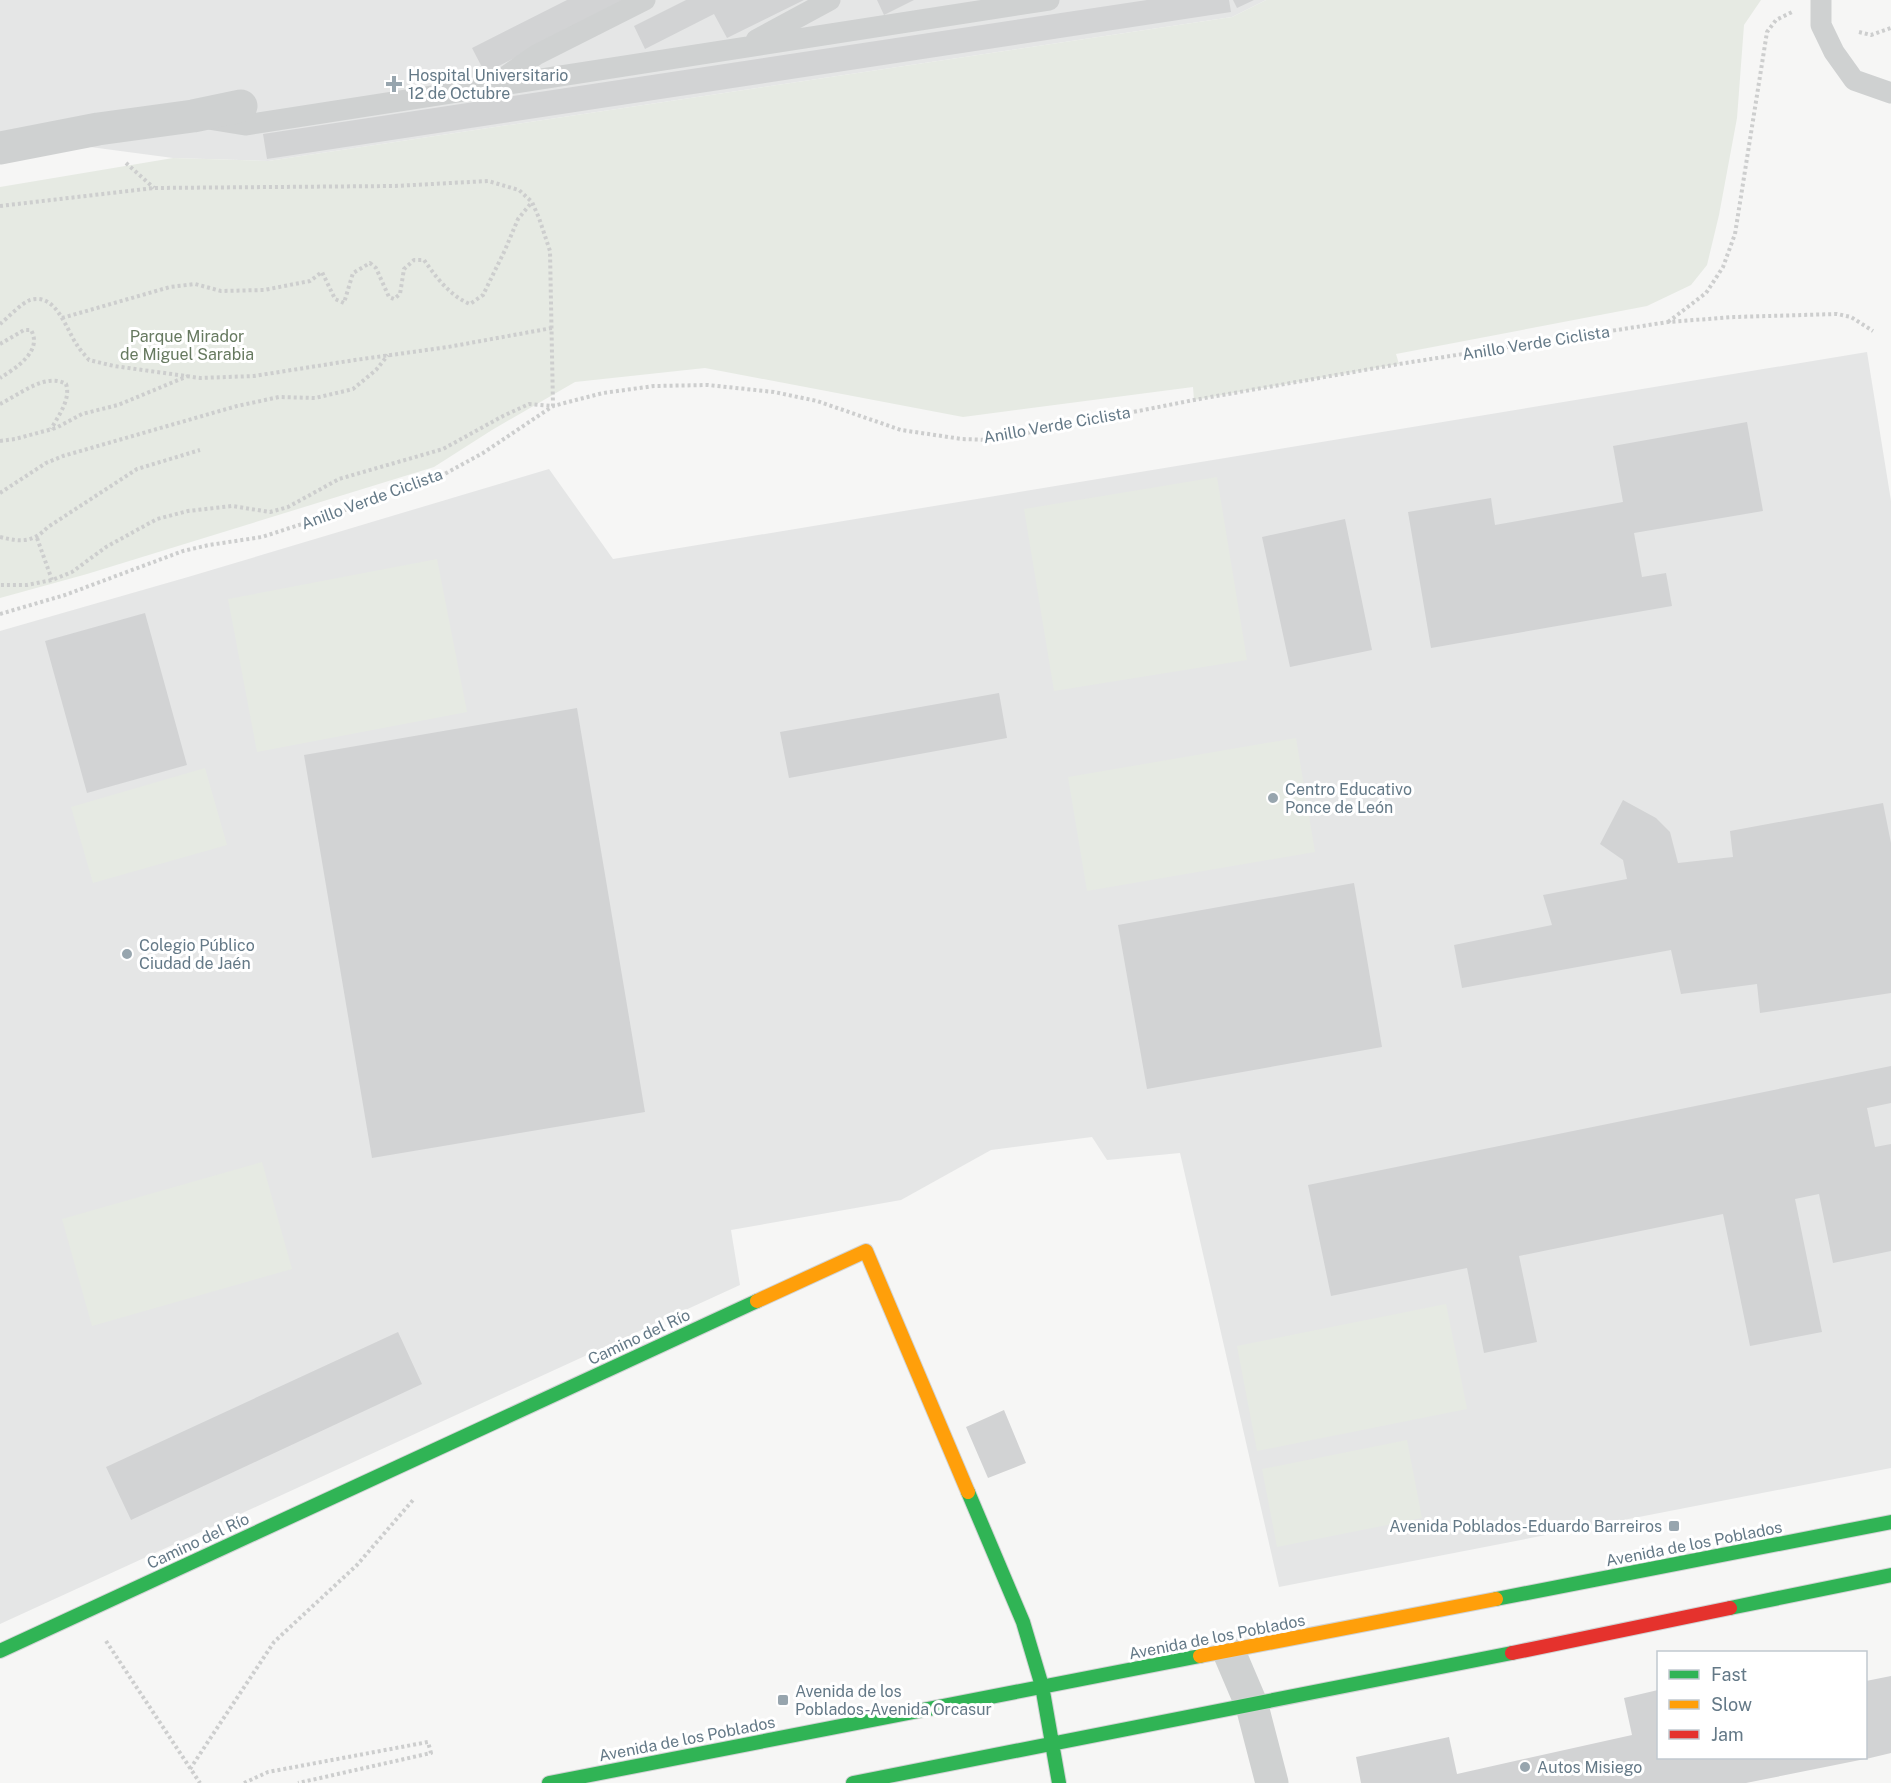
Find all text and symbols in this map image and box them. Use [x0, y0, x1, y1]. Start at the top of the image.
place label: Hospital Universitario 12 de Octubre [408, 66, 568, 103]
marker: Hospital Universitario 12 de Octubre [385, 75, 403, 93]
street label: Anillo Verde Ciclista [1461, 322, 1611, 364]
park label: Parque Mirador de Miguel Sarabia [120, 327, 254, 364]
street label: Anillo Verde Ciclista [982, 403, 1132, 447]
street label: Anillo Verde Ciclista [299, 465, 445, 533]
place label: Centro Educativo Ponce de León [1285, 780, 1412, 817]
marker: Centro Educativo Ponce de León [1266, 791, 1280, 805]
place label: Colegio Público Ciudad de Jaén [139, 936, 255, 973]
marker: Colegio Público Ciudad de Jaén [120, 947, 134, 961]
street label: Camino del Río [585, 1305, 693, 1369]
street label: Camino del Río [144, 1509, 252, 1573]
place label: Avenida Poblados-Eduardo Barreiros [1389, 1517, 1662, 1536]
street label: Avenida de los Poblados [1604, 1518, 1784, 1570]
marker: Avenida Poblados-Eduardo Barreiros [1667, 1519, 1681, 1533]
street label: Avenida de los Poblados [1127, 1611, 1307, 1663]
legend [1657, 1651, 1867, 1759]
text: Fast [1711, 1664, 1747, 1685]
place label: Avenida de los Poblados-Avenida Orcasur [795, 1682, 992, 1719]
marker: Avenida de los Poblados-Avenida Orcasur [776, 1693, 790, 1707]
text: Slow [1711, 1694, 1752, 1715]
street label: Avenida de los Poblados [597, 1713, 777, 1765]
text: Jam [1711, 1724, 1744, 1745]
place label: Autos Misiego [1537, 1758, 1642, 1777]
marker: Autos Misiego [1518, 1760, 1532, 1774]

